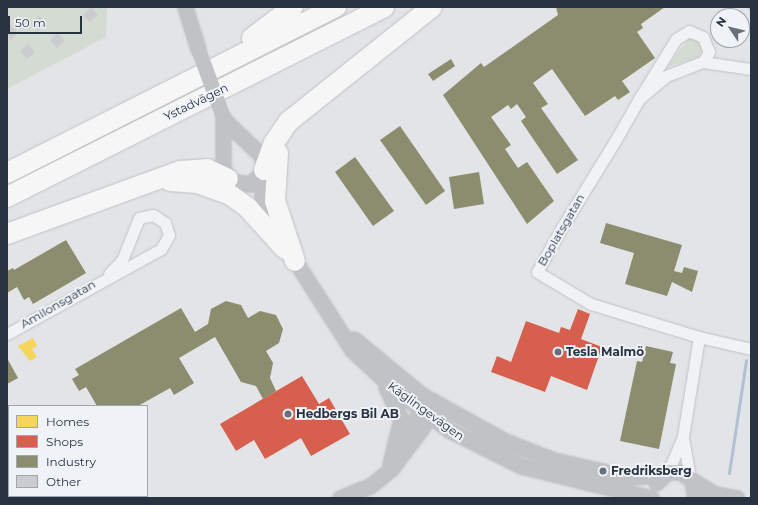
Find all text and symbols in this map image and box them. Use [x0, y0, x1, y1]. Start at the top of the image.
scale bar [10, 8, 84, 34]
north arrow [710, 8, 750, 48]
text: N [713, 14, 729, 29]
text: 50 m [15, 15, 46, 30]
street label: Ystadvägen [162, 80, 230, 124]
street label: Boplatsgatan [535, 191, 587, 269]
street label: Amilonsgatan [18, 277, 98, 331]
place label: Tesla Malmö [566, 345, 644, 359]
marker: Tesla Malmö [553, 347, 563, 357]
street label: Käglingevägen [385, 379, 467, 443]
legend [8, 405, 148, 497]
place label: Hedbergs Bil AB [296, 407, 399, 421]
marker: Hedbergs Bil AB [283, 409, 293, 419]
text: Homes [46, 414, 89, 429]
text: Shops [46, 434, 83, 449]
text: Industry [46, 454, 96, 469]
place label: Fredriksberg [611, 464, 692, 478]
marker: Fredriksberg [598, 466, 608, 476]
text: Other [46, 474, 81, 489]

